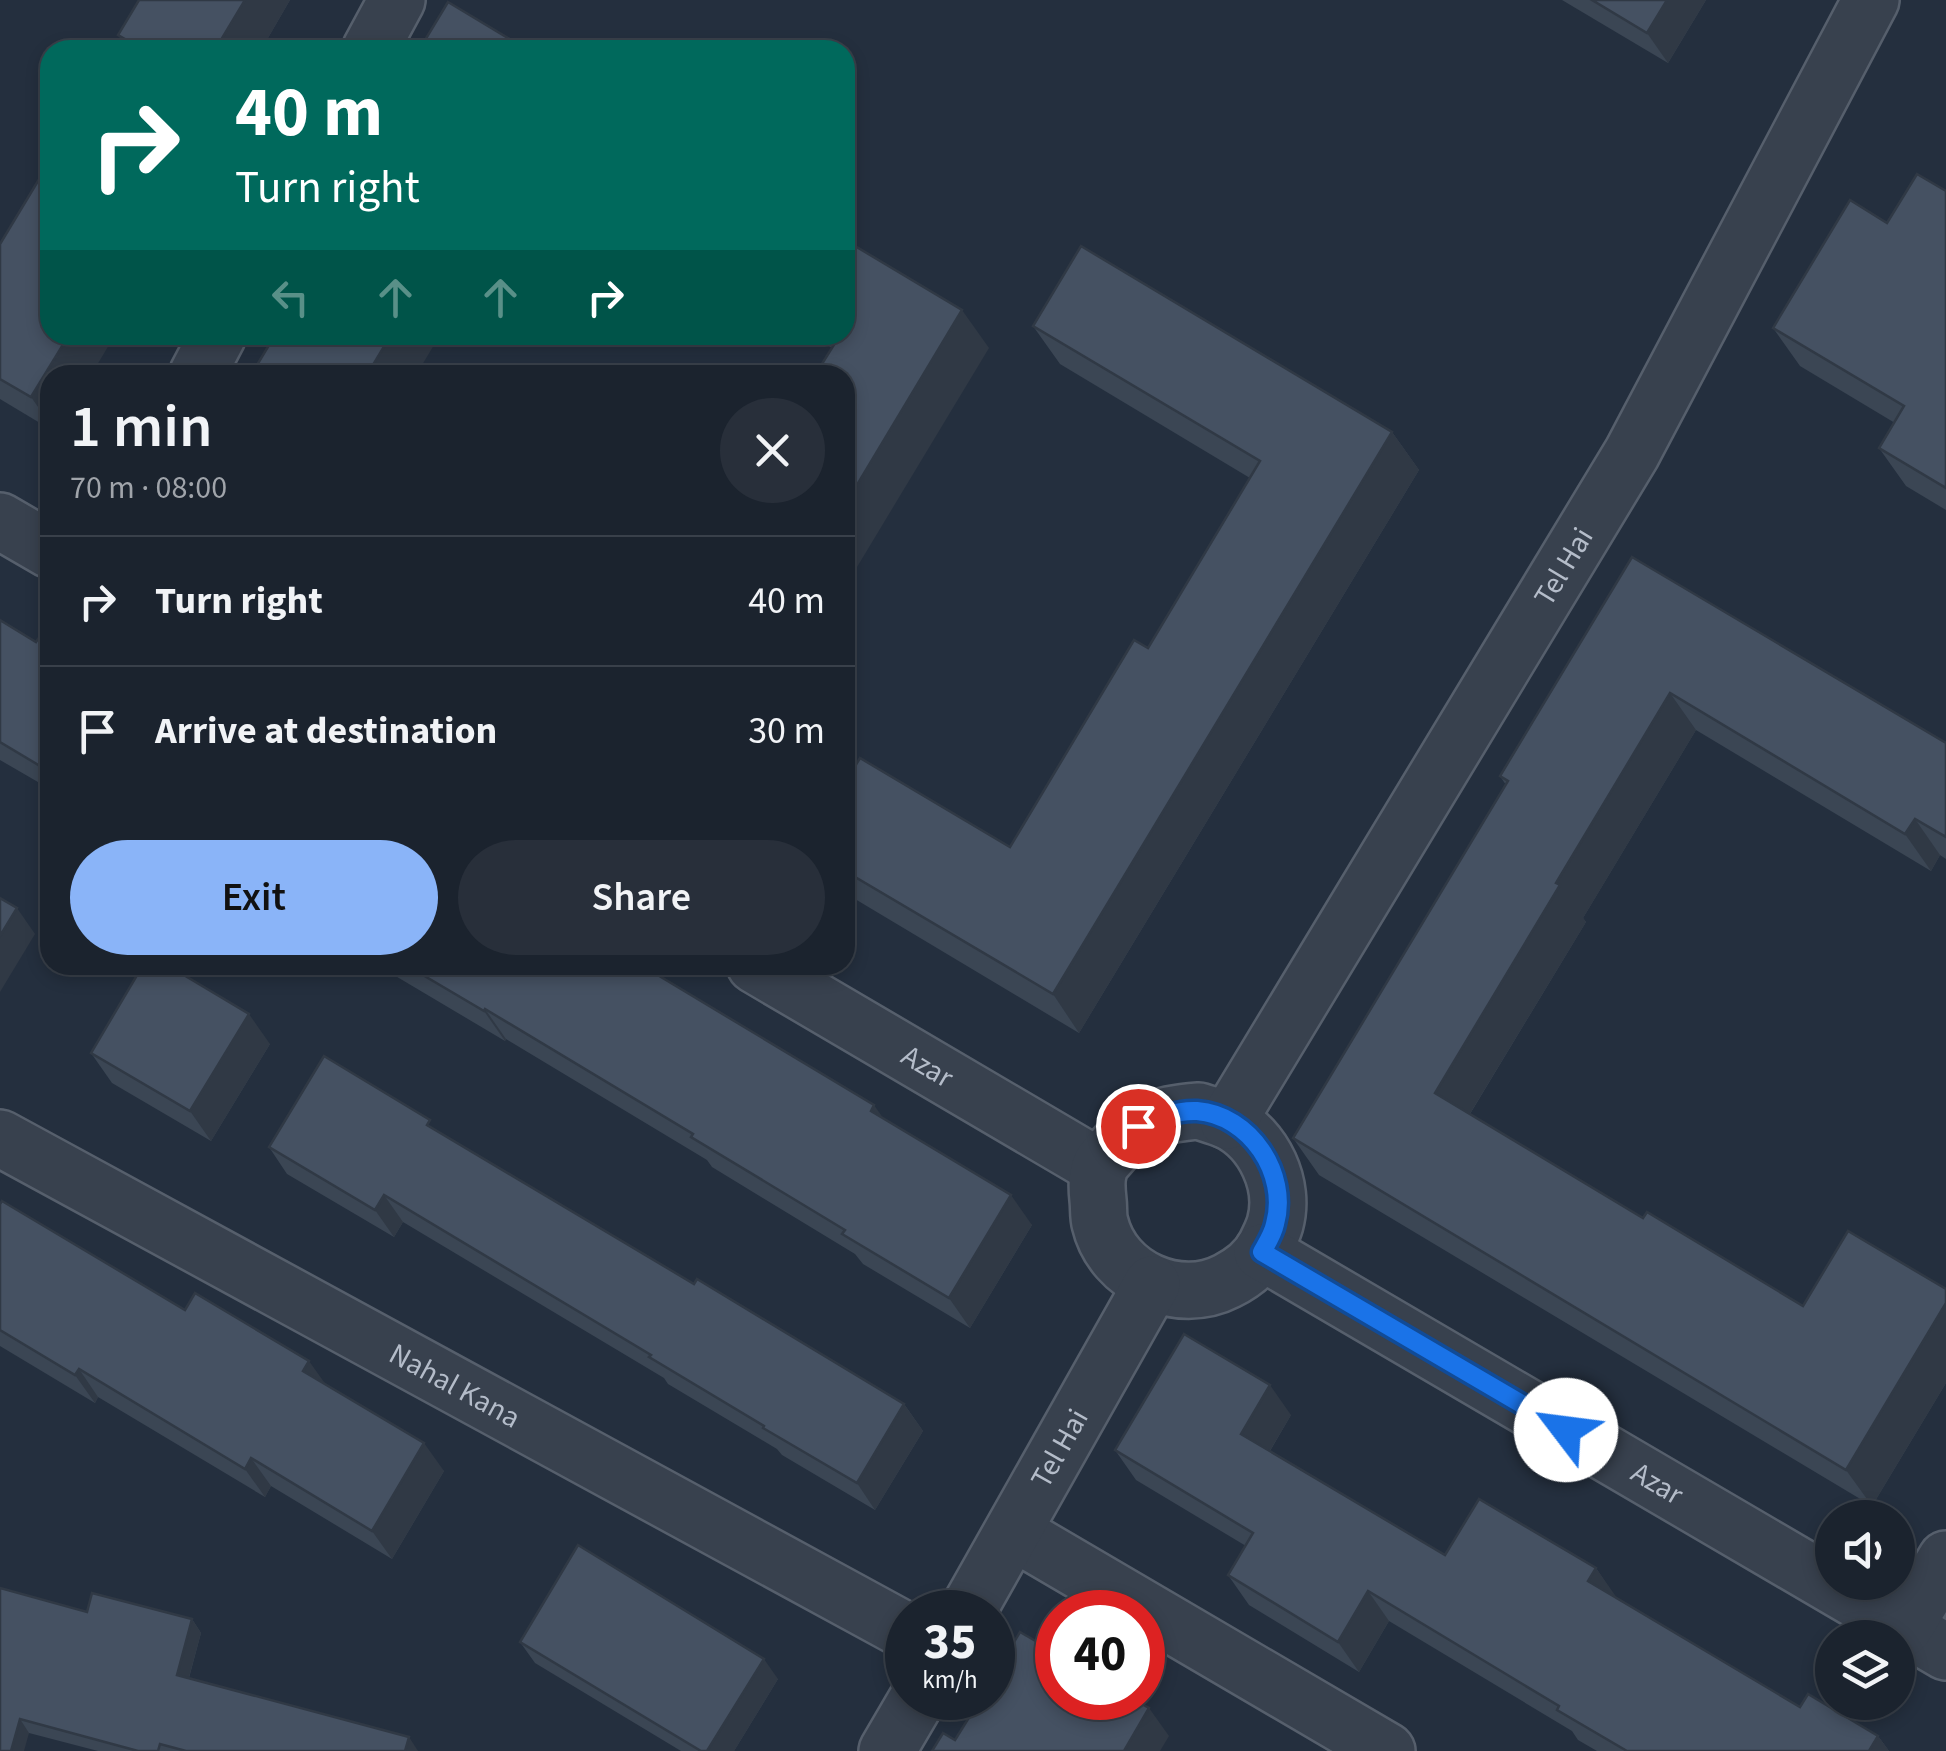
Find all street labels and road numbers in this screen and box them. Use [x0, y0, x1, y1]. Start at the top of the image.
street label: Tel Hai [1523, 519, 1604, 614]
street label: Azar [893, 1034, 962, 1099]
street label: Nahal Kana [382, 1332, 528, 1439]
street label: Tel Hai [1020, 1401, 1099, 1496]
street label: Azar [1623, 1451, 1692, 1516]

